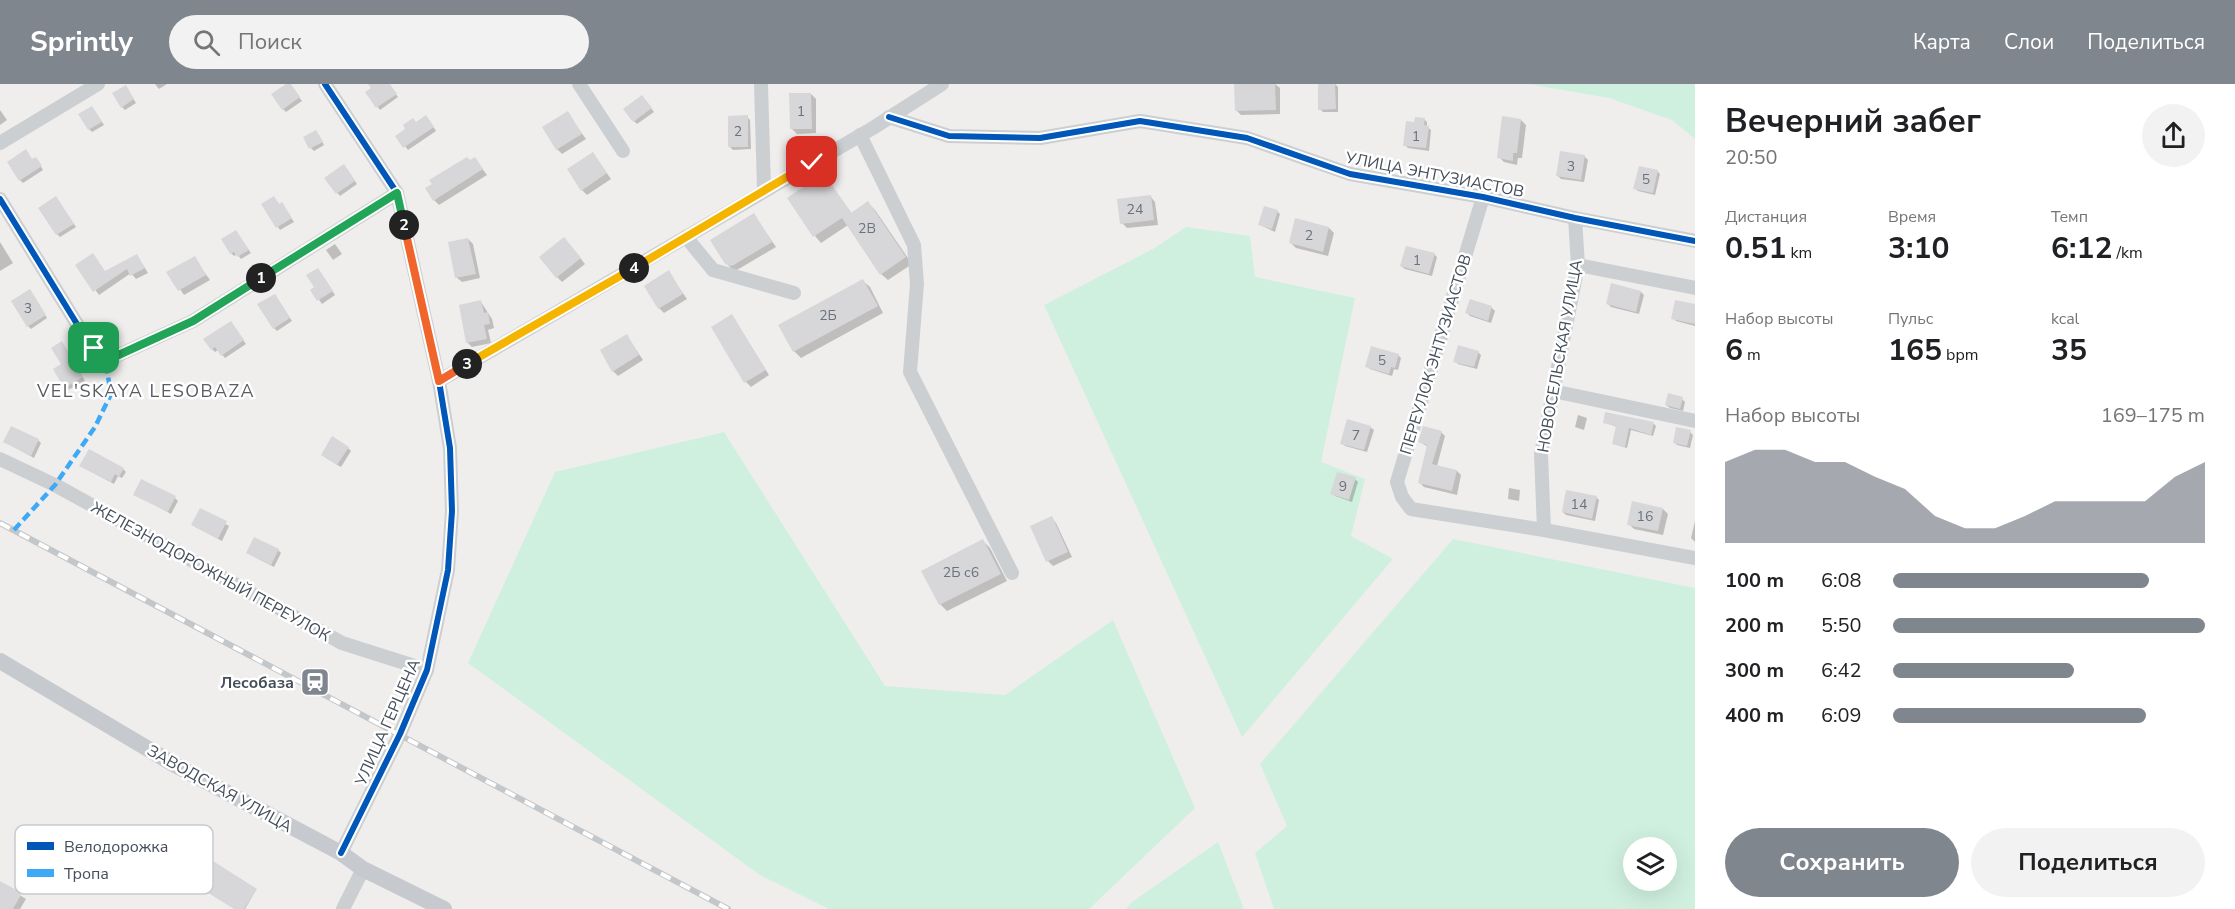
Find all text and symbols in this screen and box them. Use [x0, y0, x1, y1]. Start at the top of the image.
search box [169, 15, 589, 69]
text: Sprintly [30, 23, 133, 61]
icon: search [190, 26, 223, 59]
text: Поиск [238, 27, 302, 57]
text: Карта [1913, 28, 1971, 56]
text: Слои [2004, 28, 2054, 56]
text: Поделиться [2087, 28, 2205, 56]
text: Вечерний забег [1725, 99, 1981, 144]
house number: 1 [797, 102, 805, 121]
button: share [2142, 104, 2205, 167]
house number: 2 [734, 122, 742, 141]
house number: 1 [1412, 127, 1420, 146]
pin [786, 136, 837, 187]
text: 20:50 [1725, 144, 1778, 171]
icon: check [795, 145, 828, 178]
street label: УЛИЦА ЭНТУЗИАСТОВ [1343, 147, 1526, 203]
house number: 3 [1567, 157, 1575, 176]
house number: 5 [1642, 170, 1650, 189]
house number: 24 [1127, 200, 1143, 219]
text: Дистанция [1725, 206, 1807, 228]
text: Время [1888, 206, 1936, 228]
text: Темп [2051, 206, 2088, 228]
pin: 2 [389, 210, 419, 240]
text: 2 [399, 214, 409, 236]
house number: 2В [858, 219, 876, 238]
house number: 2 [1305, 226, 1313, 245]
text: 0.51 [1725, 228, 1786, 269]
text: 3:10 [1888, 228, 1949, 269]
text: 6:12 [2051, 228, 2112, 269]
text: km [1786, 242, 1812, 264]
text: /km [2112, 242, 2143, 264]
street label: ПЕРЕУЛОК ЭНТУЗИАСТОВ [1395, 251, 1477, 457]
house number: 1 [1413, 251, 1421, 270]
pin: 4 [619, 253, 649, 283]
text: 4 [629, 257, 639, 279]
street label: НОВОСЕЛЬСКАЯ УЛИЦА [1532, 258, 1588, 454]
pin: 1 [246, 263, 276, 293]
text: 1 [256, 267, 266, 289]
house number: 3 [24, 299, 32, 318]
house number: 2Б [819, 306, 837, 325]
text: Набор высоты [1725, 308, 1833, 330]
text: Пульс [1888, 308, 1933, 330]
text: kcal [2051, 308, 2079, 330]
pin [68, 322, 119, 373]
text: 6 [1725, 330, 1743, 371]
text: 165 [1888, 330, 1942, 371]
text: 35 [2051, 330, 2087, 371]
icon: arrive [77, 331, 110, 364]
text: m [1743, 344, 1761, 366]
text: bpm [1942, 344, 1978, 366]
pin: 3 [452, 349, 482, 379]
house number: 5 [1378, 351, 1386, 370]
text: 3 [462, 353, 472, 375]
district label: VEL'SKAYA LESOBAZA [36, 379, 255, 403]
text: Набор высоты [1725, 402, 1860, 429]
text: 169–175 m [2101, 402, 2205, 429]
house number: 7 [1352, 426, 1360, 445]
house number: 9 [1339, 477, 1347, 496]
house number: 14 [1571, 495, 1587, 514]
street label: ЖЕЛЕЗНОДОРОЖНЫЙ ПЕРЕУЛОК [87, 497, 335, 647]
house number: 16 [1637, 507, 1653, 526]
house number: 2Б с6 [943, 563, 979, 582]
text: 100 m [1725, 567, 1784, 594]
text: 6:08 [1821, 567, 1862, 594]
text: 200 m [1725, 612, 1784, 639]
text: 5:50 [1821, 612, 1862, 639]
street label: УЛИЦА ГЕРЦЕНА [350, 655, 426, 790]
text: 300 m [1725, 657, 1784, 684]
text: 6:42 [1821, 657, 1862, 684]
station icon: Лесобаза [299, 666, 331, 698]
place label: Лесобаза [220, 672, 294, 694]
text: 400 m [1725, 702, 1784, 729]
text: 6:09 [1821, 702, 1862, 729]
street label: ЗАВОДСКАЯ УЛИЦА [143, 740, 296, 838]
legend [15, 825, 213, 894]
button: Сохранить [1725, 828, 1959, 897]
button: Поделиться [1971, 828, 2205, 897]
text: Велодорожка [64, 836, 168, 858]
map controls [1623, 837, 1677, 891]
button: layers [1623, 837, 1677, 891]
text: Тропа [64, 863, 109, 885]

